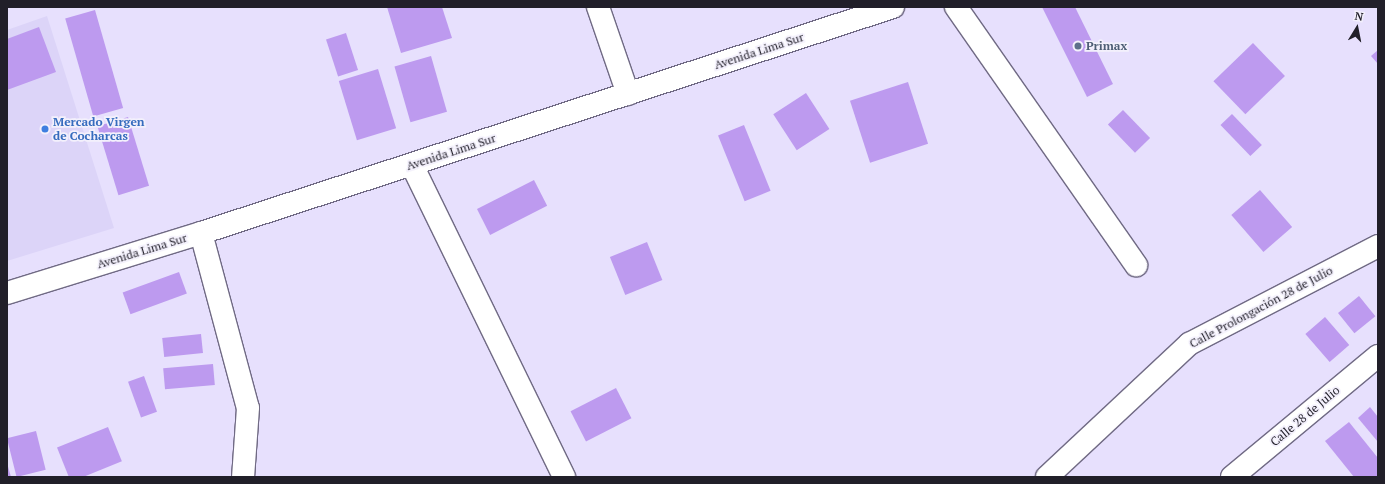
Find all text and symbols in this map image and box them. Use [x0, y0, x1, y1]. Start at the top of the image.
north arrow [1337, 8, 1377, 48]
text: N [1354, 9, 1364, 24]
street label: Avenida Lima Sur [713, 30, 805, 72]
place label: Primax [1086, 39, 1127, 53]
marker: Primax [1073, 41, 1083, 51]
place label: Mercado Virgen de Cocharcas [53, 115, 145, 143]
marker: Mercado Virgen de Cocharcas [40, 124, 50, 134]
street label: Avenida Lima Sur [405, 131, 497, 173]
street label: Avenida Lima Sur [95, 231, 189, 271]
street label: Calle Prolongación 28 de Julio [1187, 263, 1335, 351]
street label: Calle 28 de Julio [1267, 383, 1343, 449]

